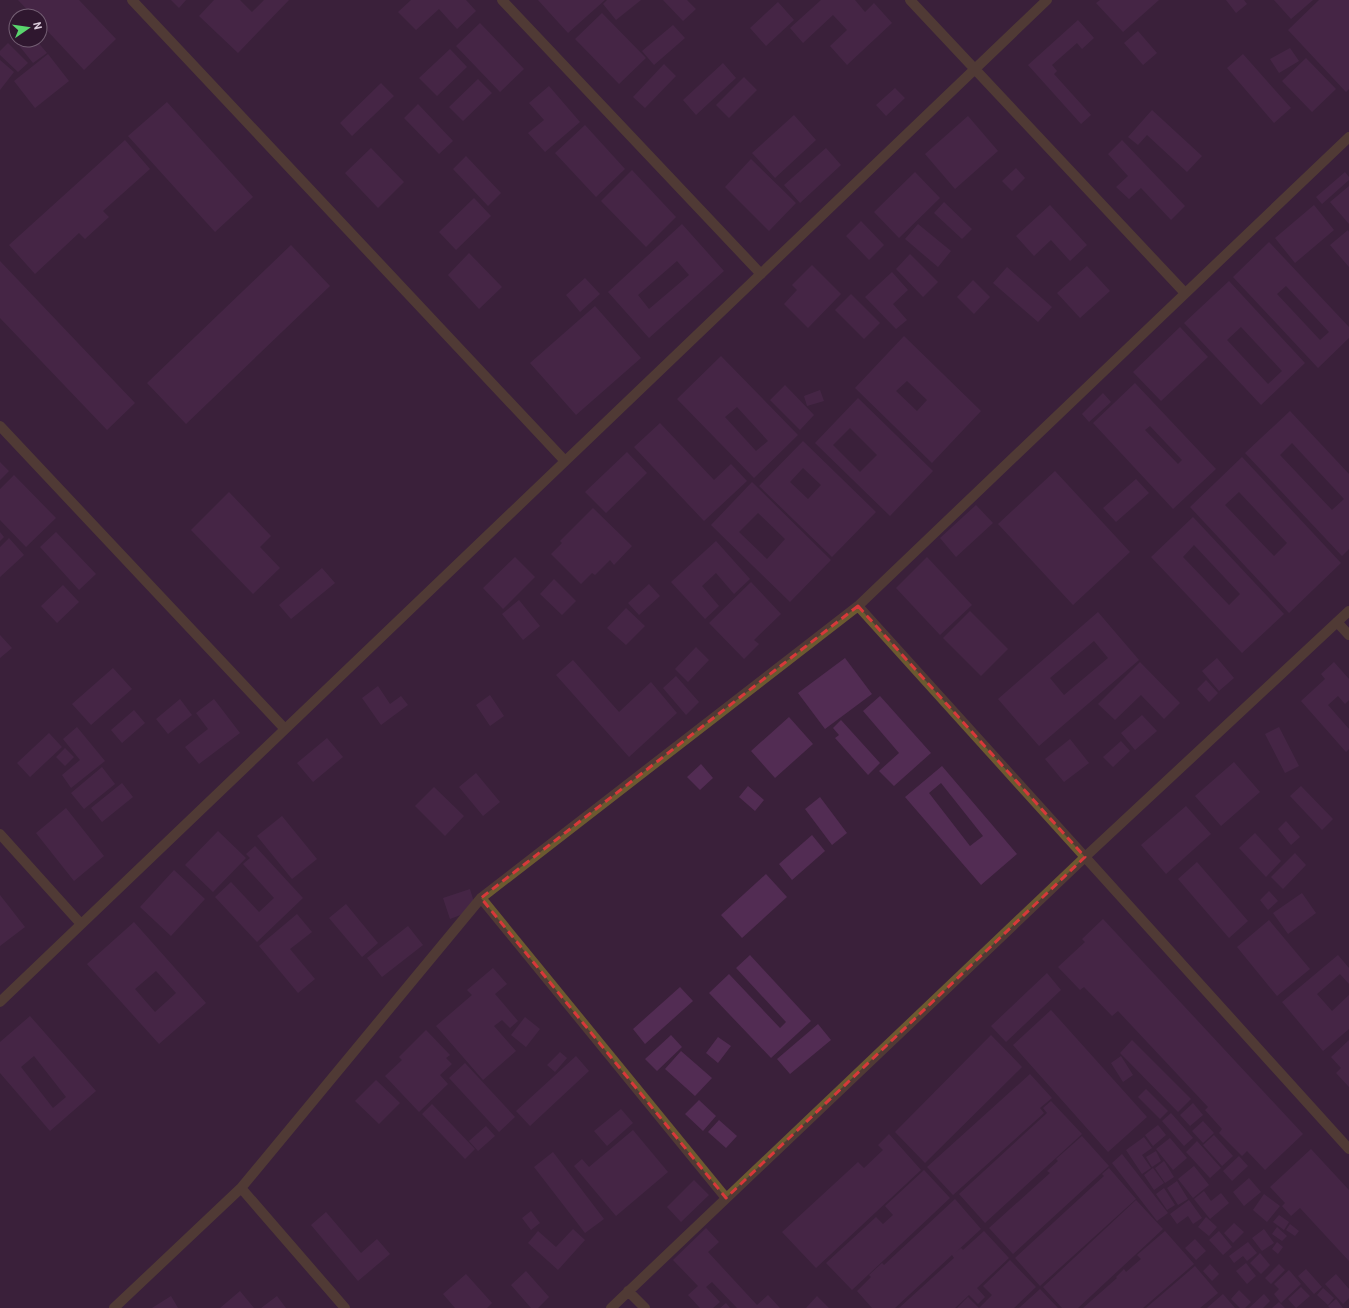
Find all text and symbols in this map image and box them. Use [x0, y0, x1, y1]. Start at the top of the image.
north arrow [8, 8, 48, 48]
text: N [31, 21, 45, 31]

